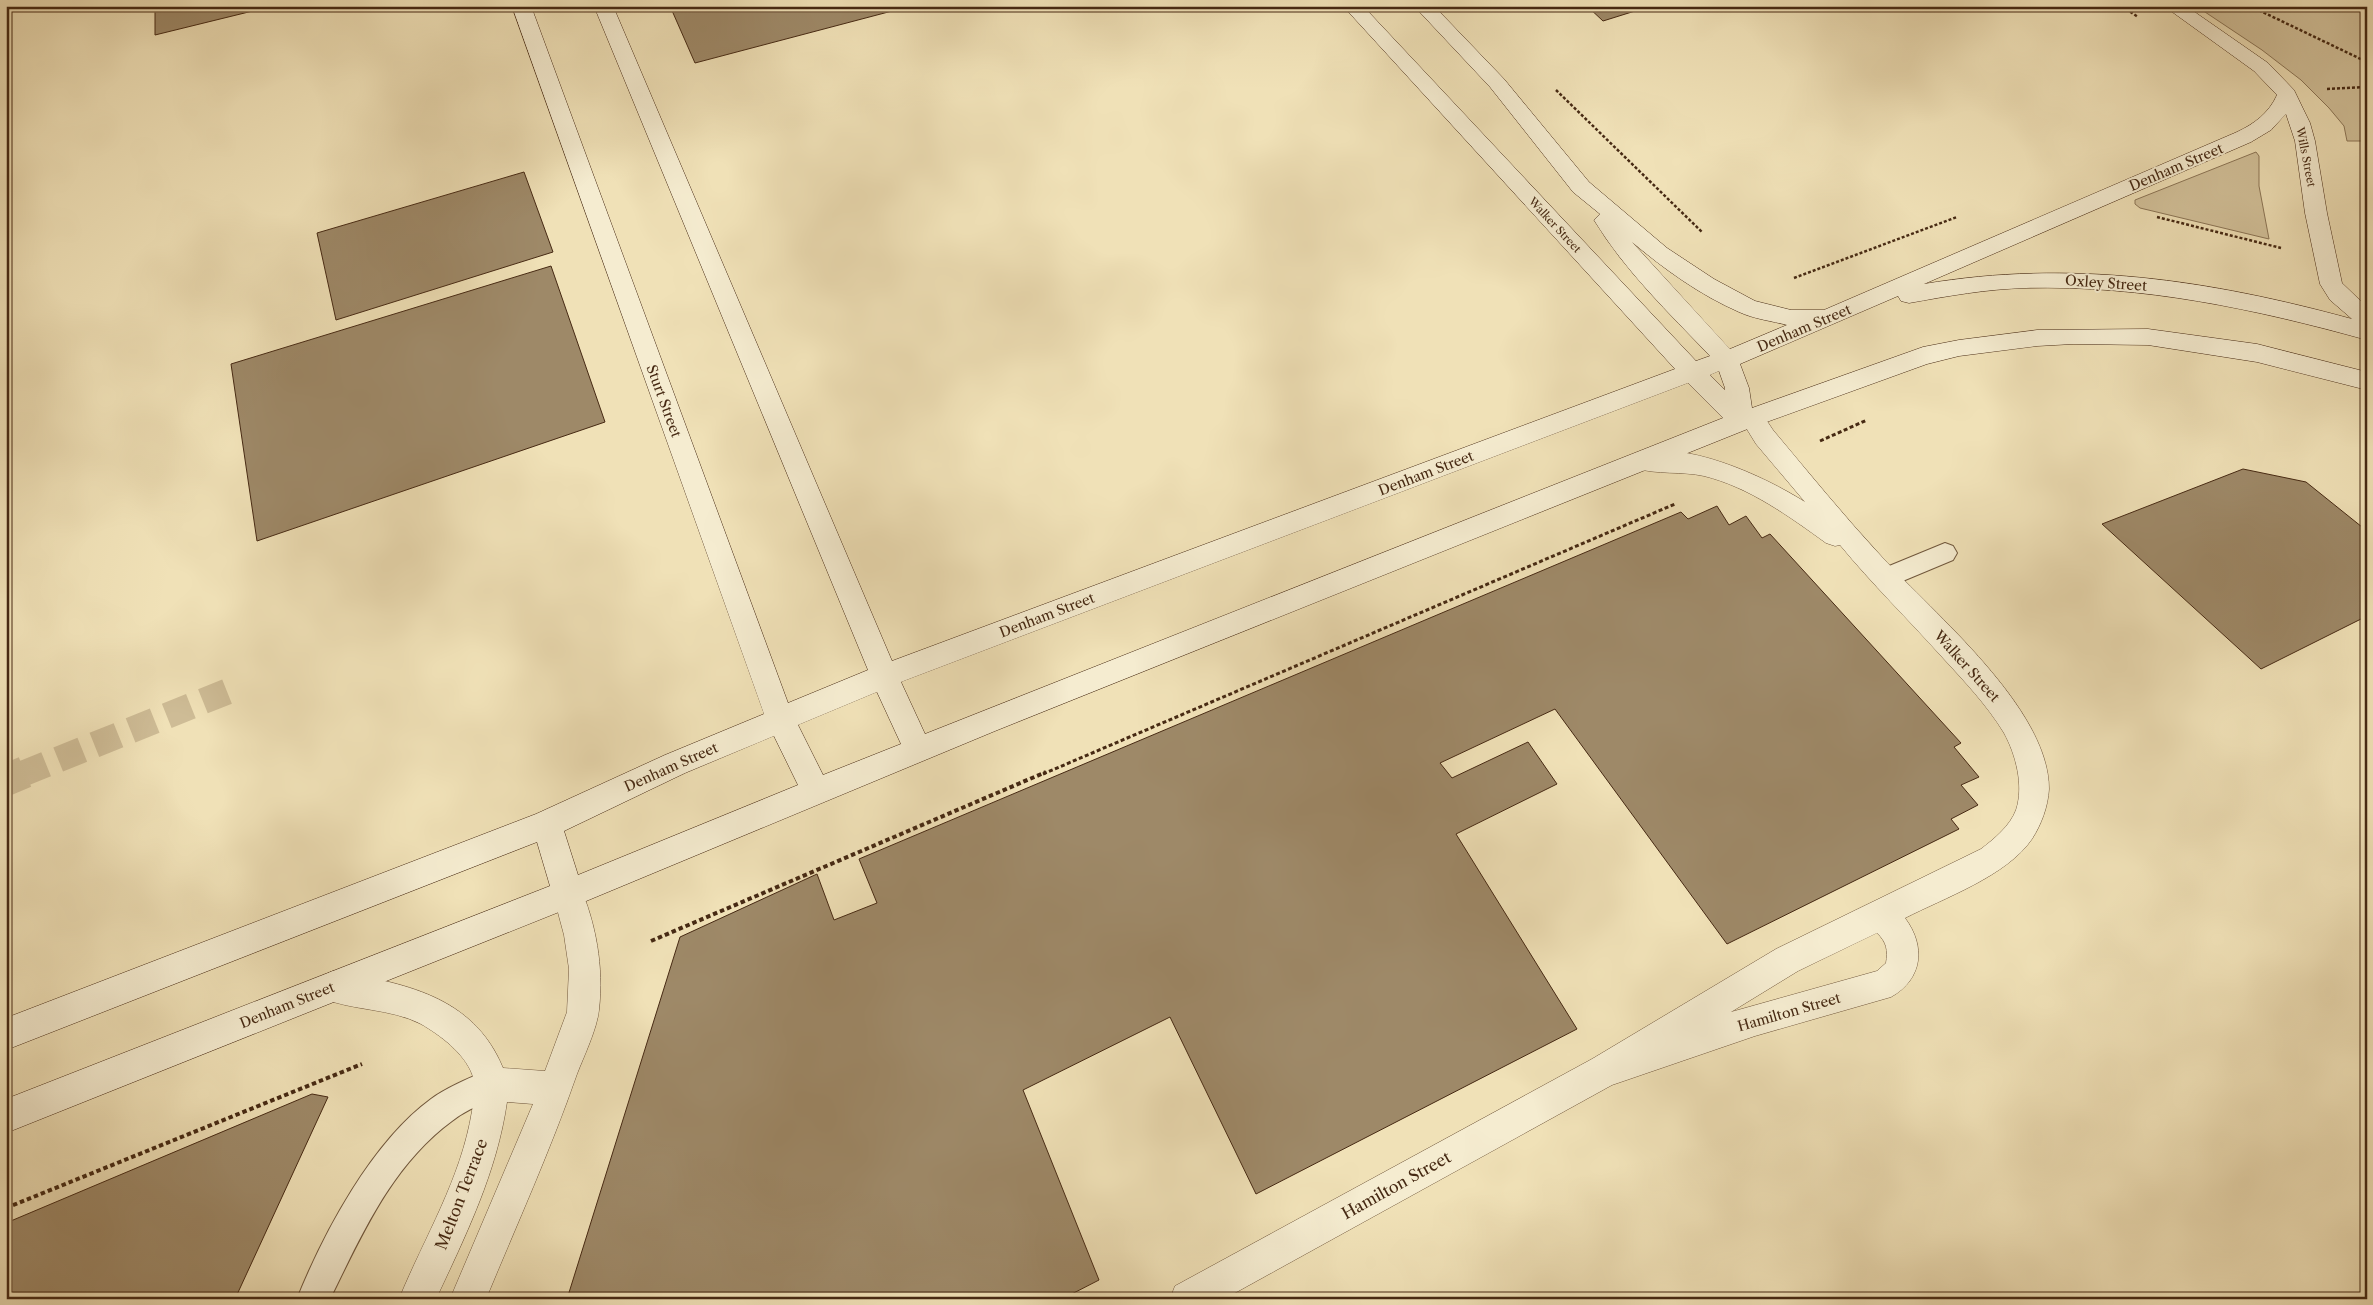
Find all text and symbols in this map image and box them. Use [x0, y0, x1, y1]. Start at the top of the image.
street label: Wills Street [2293, 125, 2319, 188]
street label: Denham Street [2126, 139, 2226, 195]
street label: Walker Street [1525, 194, 1584, 256]
street label: Oxley Street [2064, 271, 2148, 295]
street label: Denham Street [1754, 300, 1854, 356]
street label: Sturt Street [643, 362, 686, 440]
street label: Denham Street [1376, 447, 1476, 499]
street label: Denham Street [997, 589, 1097, 641]
street label: Walker Street [1930, 626, 2004, 706]
street label: Denham Street [621, 738, 721, 796]
street label: Denham Street [237, 978, 337, 1032]
street label: Hamilton Street [1735, 989, 1843, 1035]
street label: Melton Terrace [431, 1136, 491, 1252]
street label: Hamilton Street [1338, 1147, 1454, 1223]

